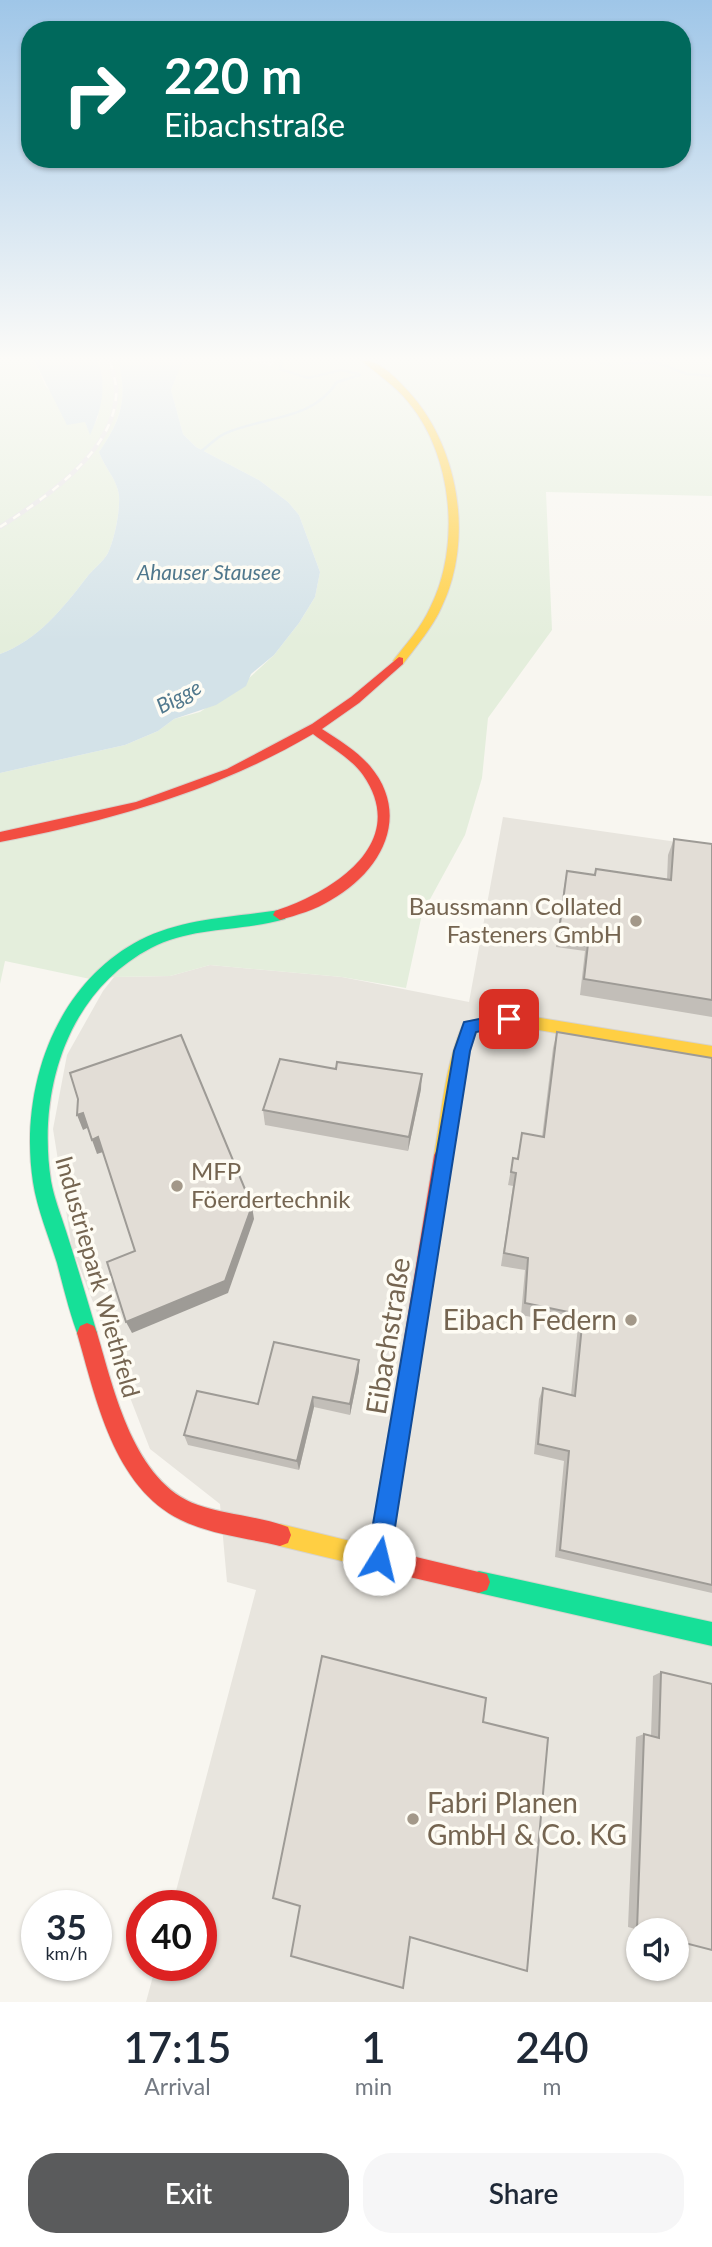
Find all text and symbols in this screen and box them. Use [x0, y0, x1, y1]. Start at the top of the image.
text: 220 m [164, 46, 302, 104]
icon: right [49, 49, 140, 140]
text: Eibachstraße [164, 105, 345, 144]
water label: Ahauser Stausee [136, 559, 281, 584]
water label: Bigge [151, 674, 205, 718]
place label: Baussmann Collated Fasteners GmbH [409, 891, 622, 948]
marker: Baussmann Collated Fasteners GmbH [628, 913, 644, 929]
pin [479, 989, 539, 1049]
icon: arrive [490, 1000, 528, 1038]
street label: Industriepark Wiethfeld [50, 1153, 147, 1401]
place label: MFP Föerdertechnik [191, 1156, 351, 1213]
marker: MFP Föerdertechnik [169, 1178, 185, 1194]
street label: Eibachstraße [358, 1255, 416, 1417]
place label: Eibach Federn [443, 1302, 617, 1336]
marker: Eibach Federn [623, 1312, 639, 1328]
position arrow [342, 1522, 416, 1596]
place label: Fabri Planen GmbH & Co. KG [427, 1785, 627, 1851]
marker: Fabri Planen GmbH & Co. KG [405, 1811, 421, 1827]
speed limit sign: 40 [126, 1890, 217, 1981]
text: 35 [46, 1905, 87, 1947]
map controls [626, 1918, 689, 1981]
button: sound [626, 1918, 689, 1981]
text: km/h [45, 1942, 88, 1964]
text: 17:15 [123, 2022, 231, 2072]
text: 1 [361, 2022, 386, 2072]
text: 240 [516, 2022, 589, 2072]
text: Arrival [144, 2072, 211, 2100]
text: min [355, 2072, 392, 2100]
text: m [543, 2072, 562, 2100]
button: Exit [28, 2153, 349, 2233]
button: Share [363, 2153, 684, 2233]

